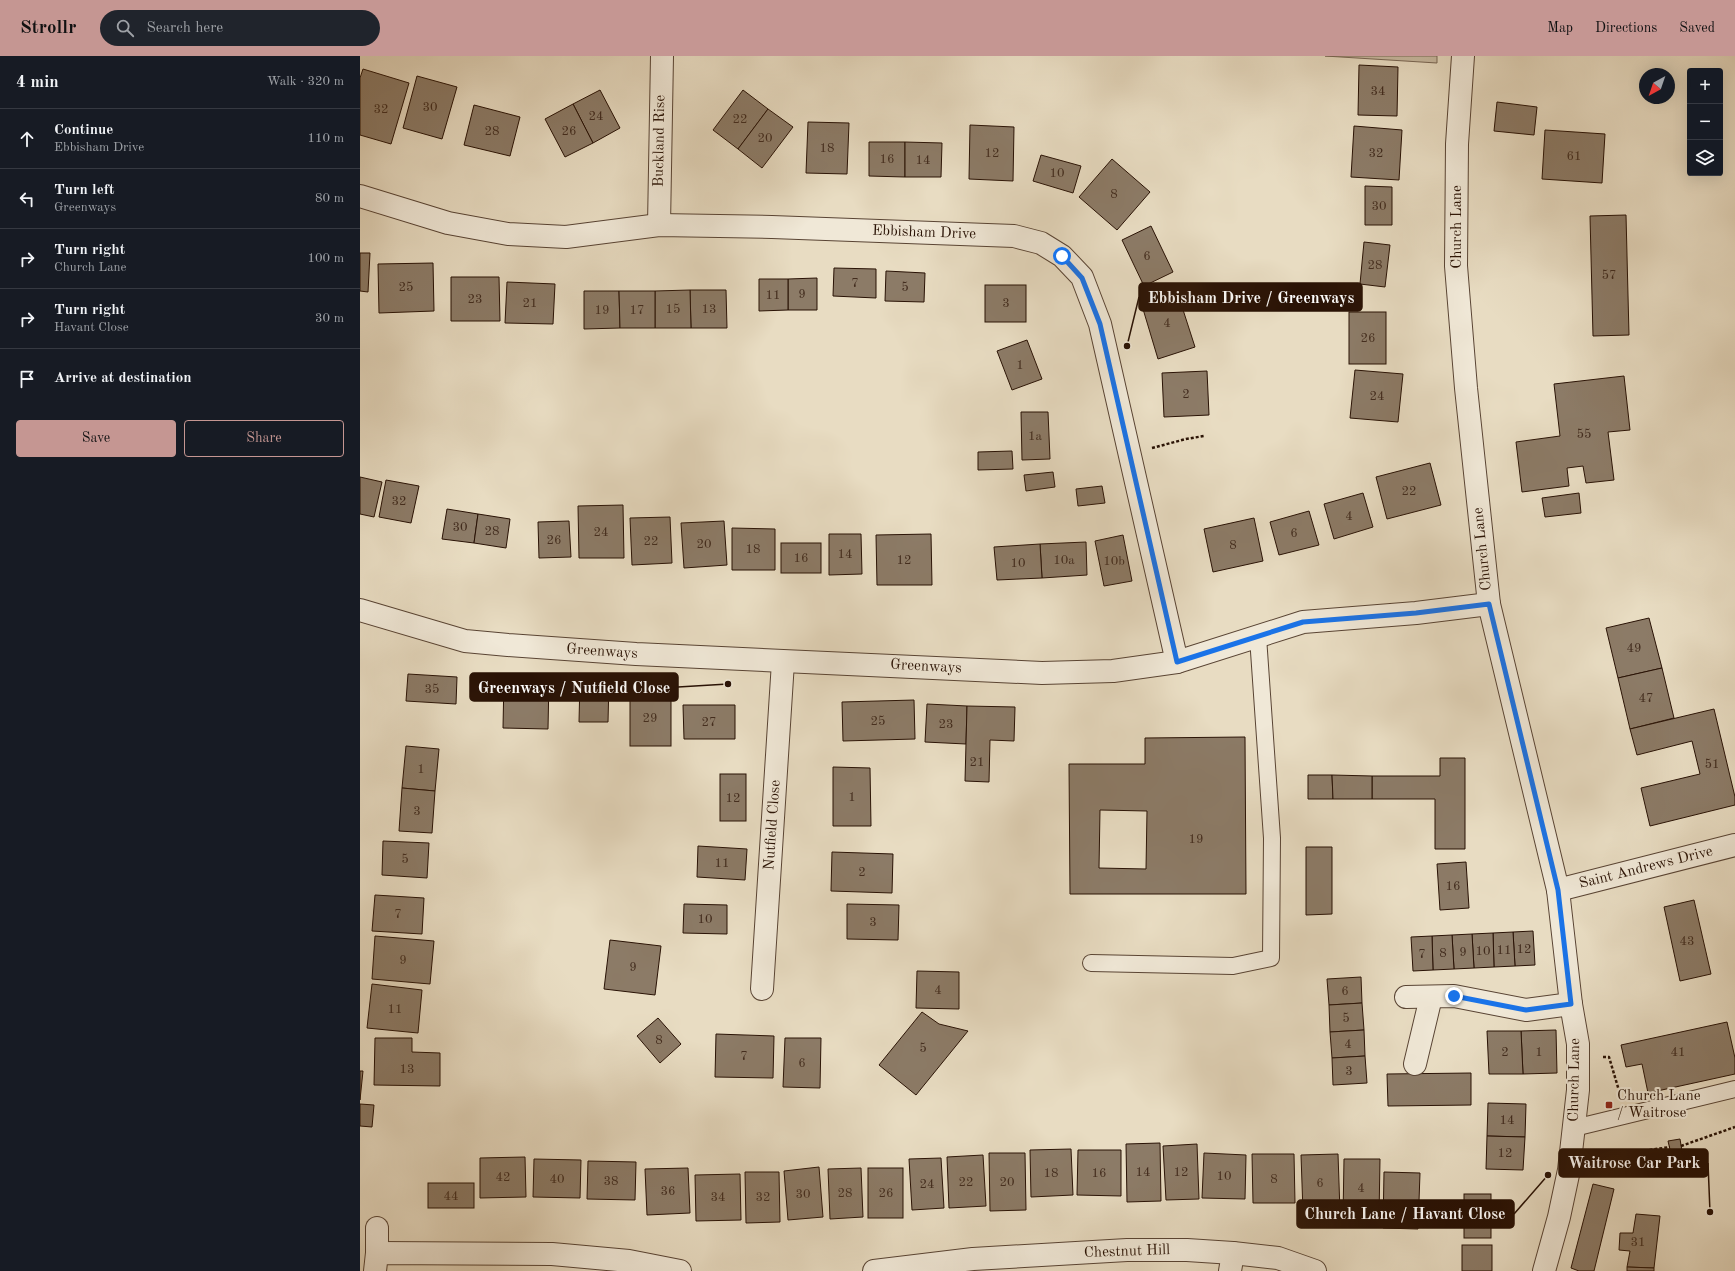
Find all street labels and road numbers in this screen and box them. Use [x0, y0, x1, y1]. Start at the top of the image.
street label: Buckland Rise [652, 95, 668, 187]
street label: Church Lane [1450, 185, 1465, 269]
street label: Ebbisham Drive [872, 224, 976, 242]
street label: Church Lane [1471, 506, 1495, 591]
street label: Greenways [566, 642, 638, 662]
street label: Greenways [890, 658, 962, 676]
street label: Nutfield Close [762, 779, 784, 871]
street label: Saint Andrews Drive [1578, 844, 1714, 892]
street label: Church Lane [1567, 1038, 1583, 1122]
street label: Chestnut Hill [1084, 1243, 1170, 1261]

